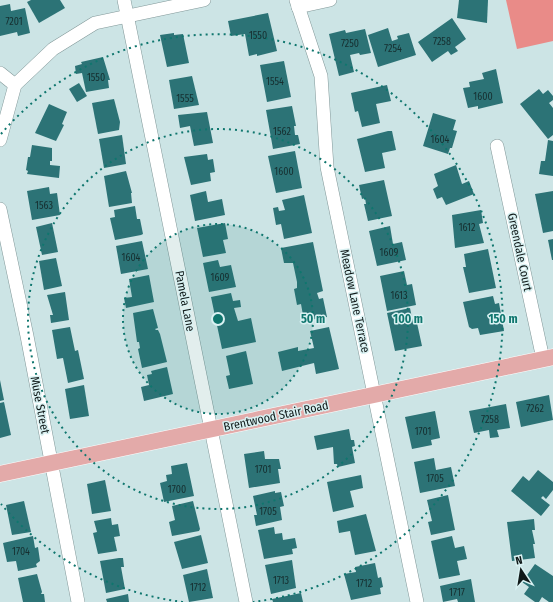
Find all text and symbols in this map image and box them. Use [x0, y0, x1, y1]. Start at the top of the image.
house number: 7201 [5, 16, 23, 28]
house number: 1550 [249, 30, 267, 42]
house number: 7258 [433, 36, 451, 48]
house number: 7250 [341, 38, 359, 50]
house number: 7254 [384, 43, 402, 55]
house number: 1550 [87, 72, 105, 84]
house number: 1554 [266, 76, 284, 88]
house number: 1600 [473, 91, 493, 103]
house number: 1555 [176, 93, 194, 105]
house number: 1562 [273, 126, 291, 138]
house number: 1604 [431, 134, 450, 146]
house number: 1600 [274, 166, 294, 178]
house number: 1563 [35, 200, 53, 212]
street label: Greendale Court [505, 212, 535, 292]
house number: 1612 [459, 222, 476, 234]
house number: 1609 [380, 247, 399, 259]
street label: Meadow Lane Terrace [337, 248, 373, 354]
house number: 1604 [122, 252, 141, 264]
street label: Pamela Lane [172, 269, 198, 333]
house number: 1609 [211, 272, 230, 284]
house number: 1613 [391, 290, 408, 302]
centre of rings [211, 312, 225, 326]
text: 50 m [301, 312, 325, 326]
text: 100 m [393, 312, 423, 326]
text: 150 m [488, 312, 518, 326]
street label: Muse Street [28, 375, 52, 435]
street label: Brentwood Stair Road [222, 398, 330, 434]
house number: 7262 [526, 403, 544, 415]
house number: 7258 [481, 414, 499, 426]
house number: 1701 [415, 426, 431, 438]
house number: 1701 [255, 464, 271, 476]
house number: 1705 [426, 473, 444, 485]
house number: 1700 [168, 484, 186, 496]
house number: 1705 [259, 506, 277, 518]
house number: 1704 [12, 546, 30, 558]
north arrow [501, 550, 541, 590]
text: N [514, 554, 524, 568]
house number: 1713 [273, 575, 290, 587]
house number: 1712 [356, 578, 373, 590]
house number: 1712 [190, 582, 207, 594]
house number: 1717 [449, 587, 465, 599]

